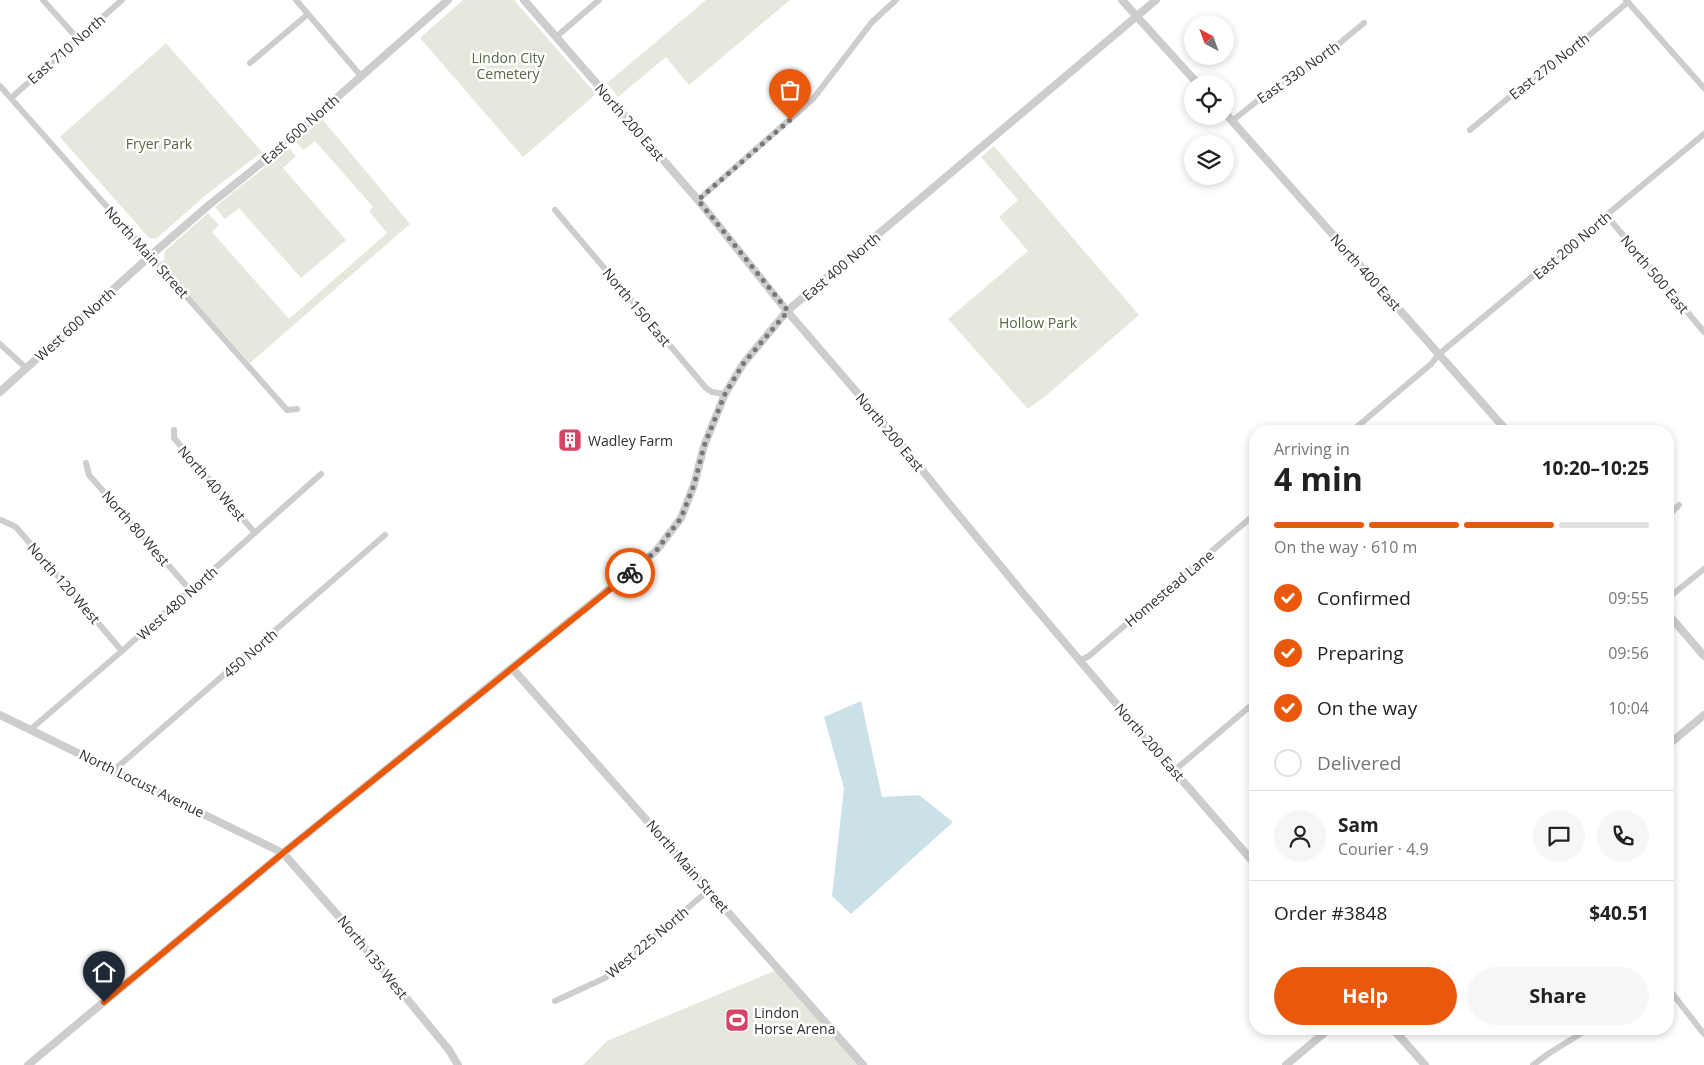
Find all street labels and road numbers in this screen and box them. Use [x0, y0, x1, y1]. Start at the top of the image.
street label: East 710 North [23, 10, 109, 88]
street label: East 270 North [1505, 29, 1593, 103]
street label: East 330 North [1253, 36, 1343, 108]
street label: North 200 East [591, 79, 669, 165]
street label: East 600 North [257, 90, 343, 168]
street label: North Main Street [101, 202, 193, 302]
street label: East 200 North [1529, 207, 1615, 283]
street label: East 400 North [798, 228, 884, 304]
street label: North 400 East [1327, 230, 1405, 314]
street label: North 500 East [1617, 231, 1693, 317]
street label: North 150 East [599, 264, 675, 350]
street label: West 600 North [31, 283, 119, 365]
street label: North 200 East [852, 389, 928, 475]
street label: North 40 West [174, 441, 250, 525]
street label: North 80 West [98, 486, 174, 570]
street label: North 120 West [23, 538, 105, 628]
street label: Homestead Lane [1121, 545, 1218, 631]
street label: West 480 North [133, 562, 221, 644]
street label: 450 North [219, 624, 281, 682]
street label: North 200 East [1111, 699, 1189, 785]
street label: North Locust Avenue [76, 744, 208, 822]
street label: North Main Street [642, 816, 734, 916]
street label: West 225 North [602, 902, 692, 982]
street label: North 135 West [334, 911, 412, 1003]

